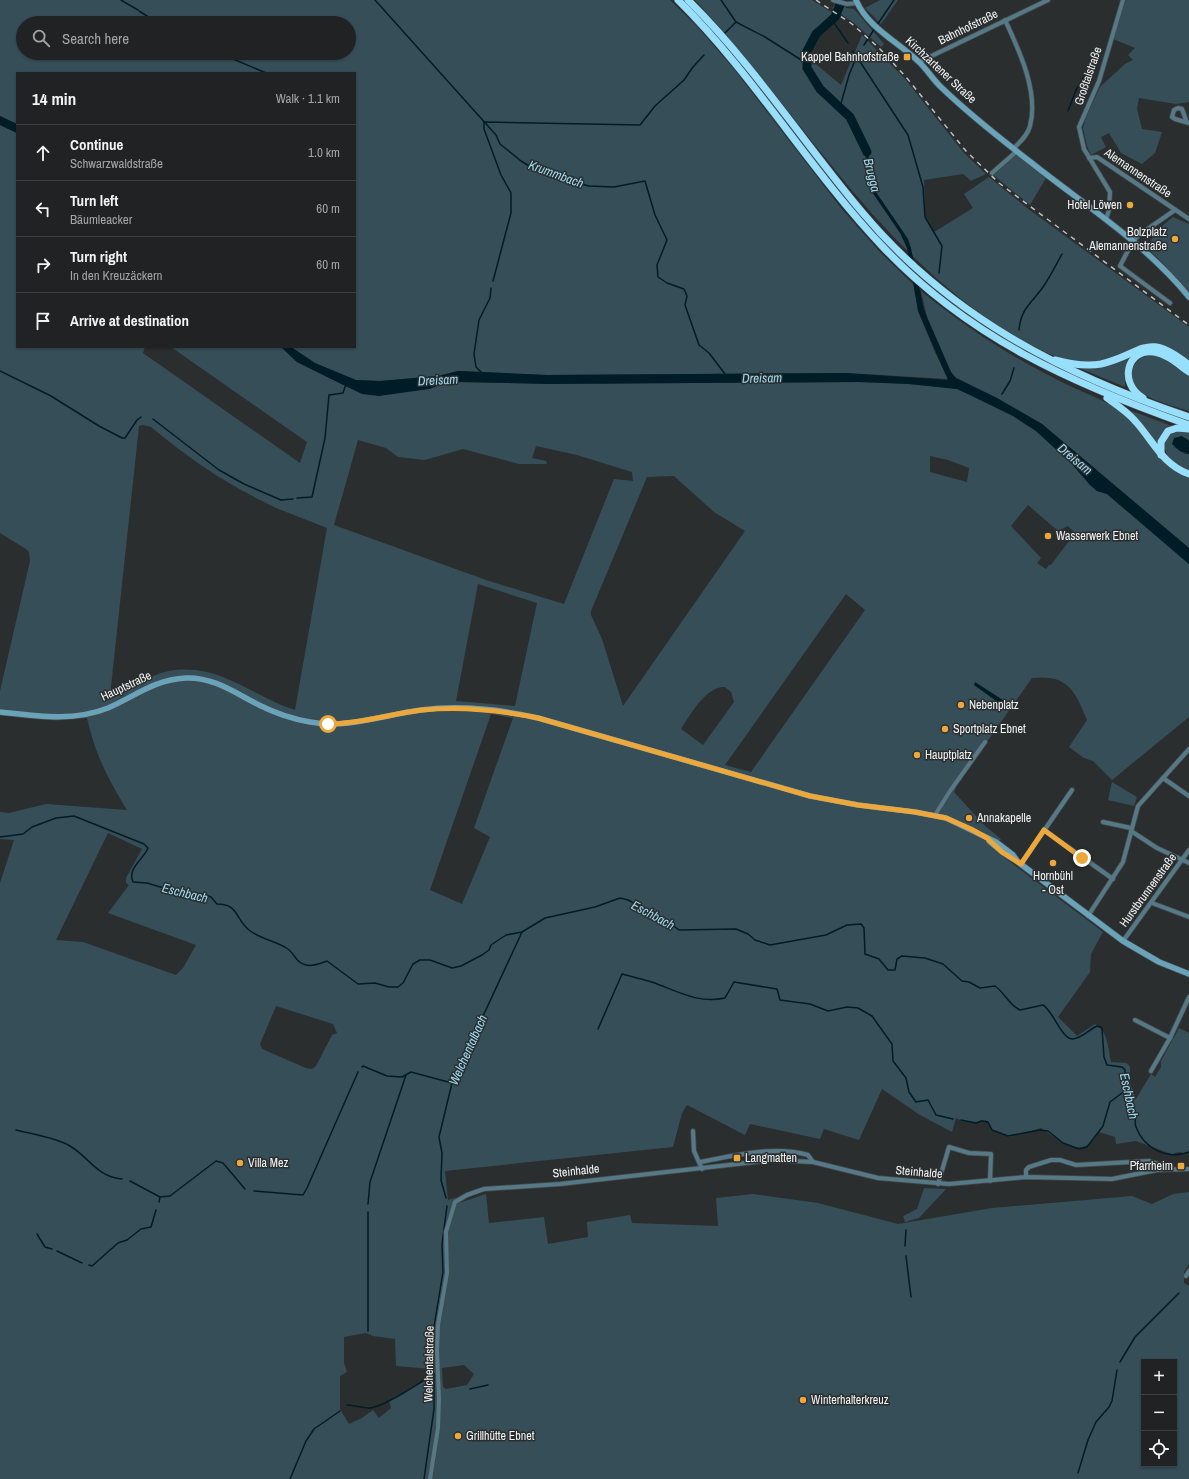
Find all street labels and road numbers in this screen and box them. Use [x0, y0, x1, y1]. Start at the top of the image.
street label: Bahnhofstraße [935, 6, 1001, 48]
street label: Kirchzartener Straße [902, 33, 980, 107]
street label: Großtalstraße [1071, 45, 1105, 107]
street label: Alemannenstraße [1101, 144, 1175, 201]
street label: Hauptstraße [98, 667, 154, 705]
street label: Hurstbrunnenstraße [1116, 850, 1180, 930]
street label: Steinhalde [552, 1161, 600, 1181]
street label: Steinhalde [895, 1162, 943, 1182]
street label: Welchentalstraße [420, 1326, 438, 1402]

